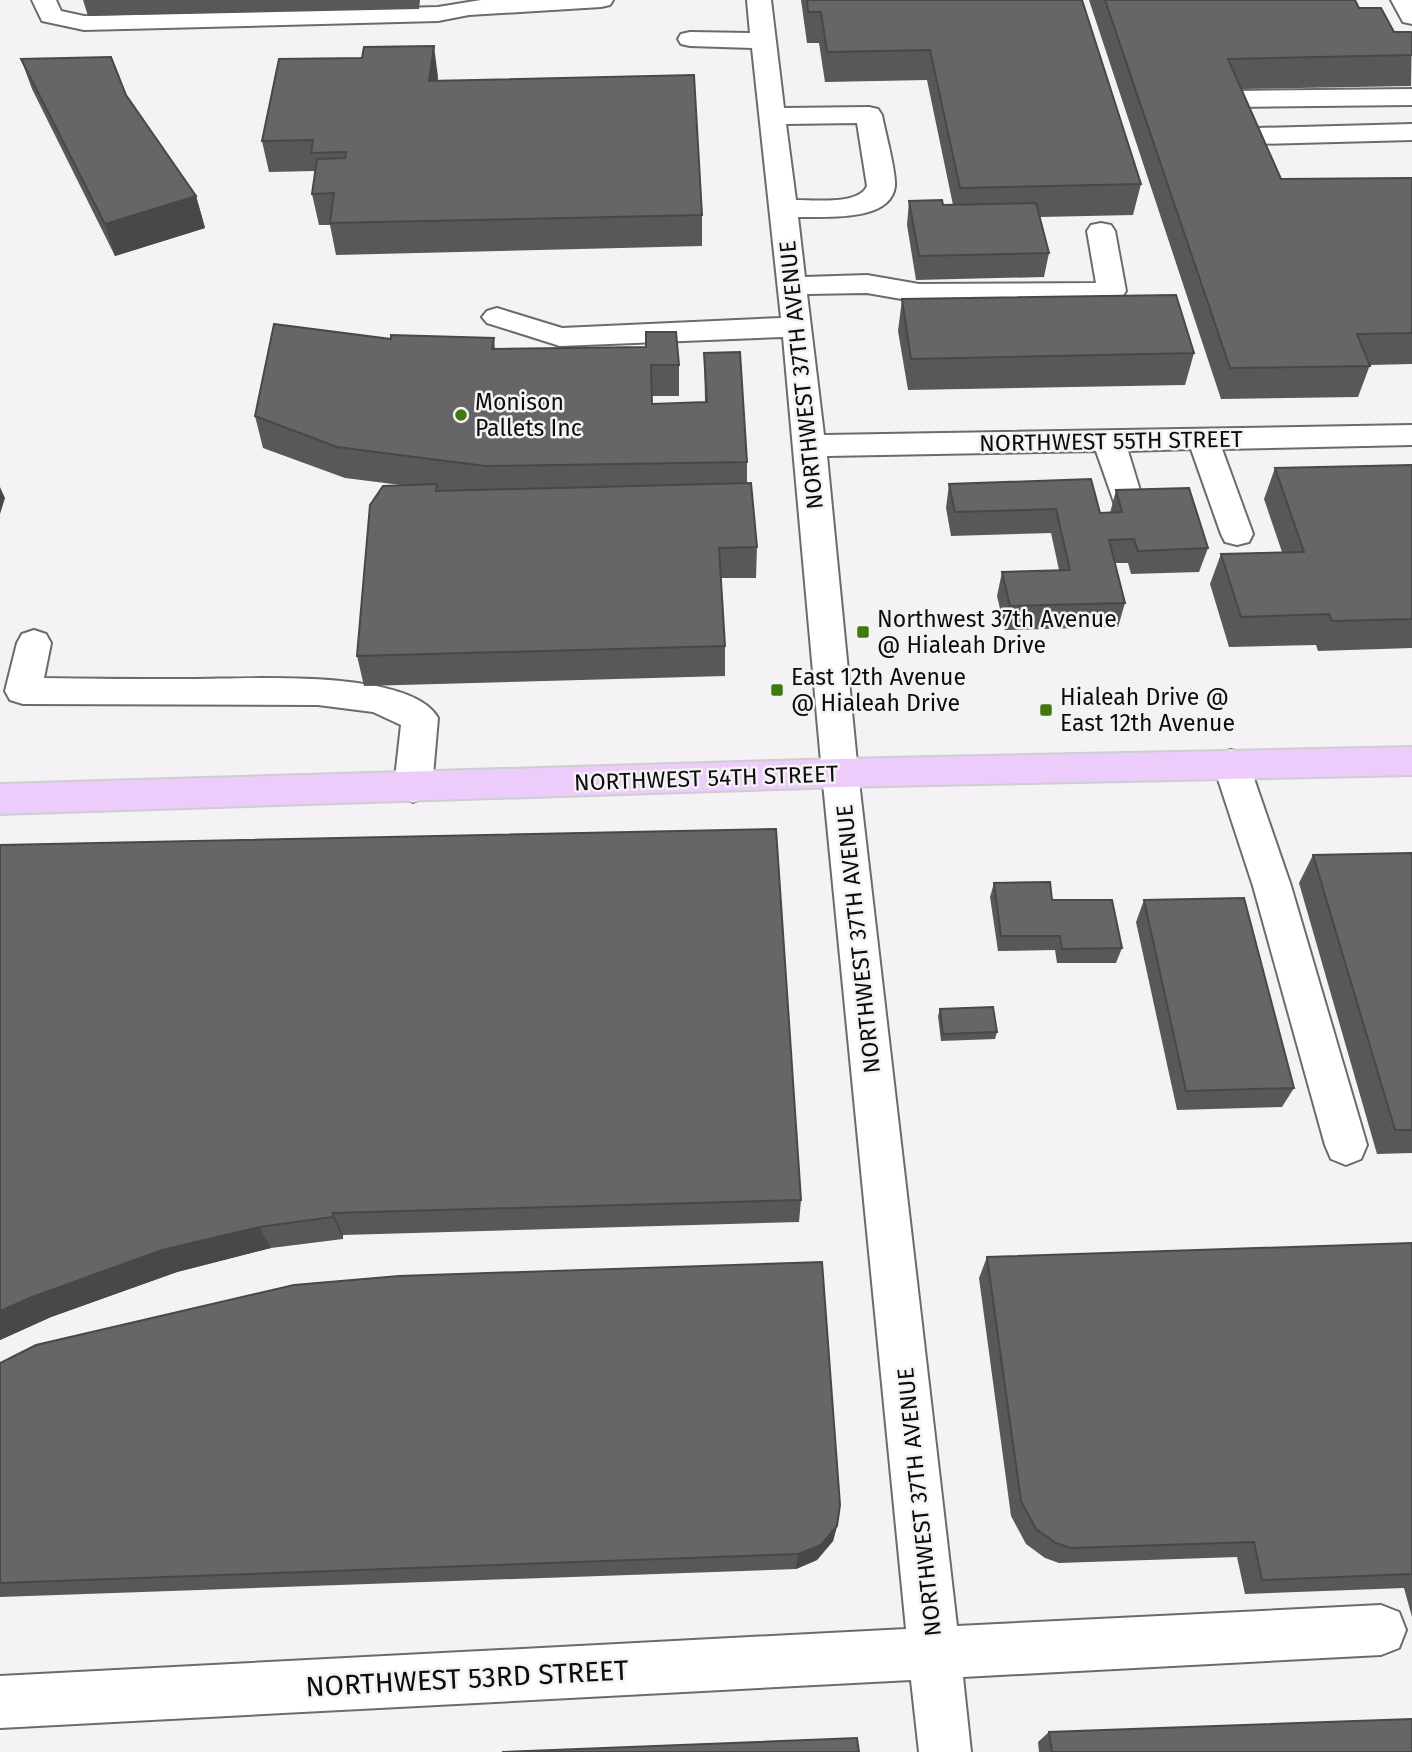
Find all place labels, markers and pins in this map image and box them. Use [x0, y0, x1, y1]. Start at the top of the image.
place label: Monison Pallets Inc [475, 388, 582, 442]
marker: Monison Pallets Inc [453, 407, 469, 423]
place label: Northwest 37th Avenue @ Hialeah Drive [877, 605, 1117, 659]
marker: Northwest 37th Avenue @ Hialeah Drive [855, 624, 871, 640]
place label: East 12th Avenue @ Hialeah Drive [791, 663, 966, 717]
marker: East 12th Avenue @ Hialeah Drive [769, 682, 785, 698]
place label: Hialeah Drive @ East 12th Avenue [1060, 683, 1235, 737]
marker: Hialeah Drive @ East 12th Avenue [1038, 702, 1054, 718]

